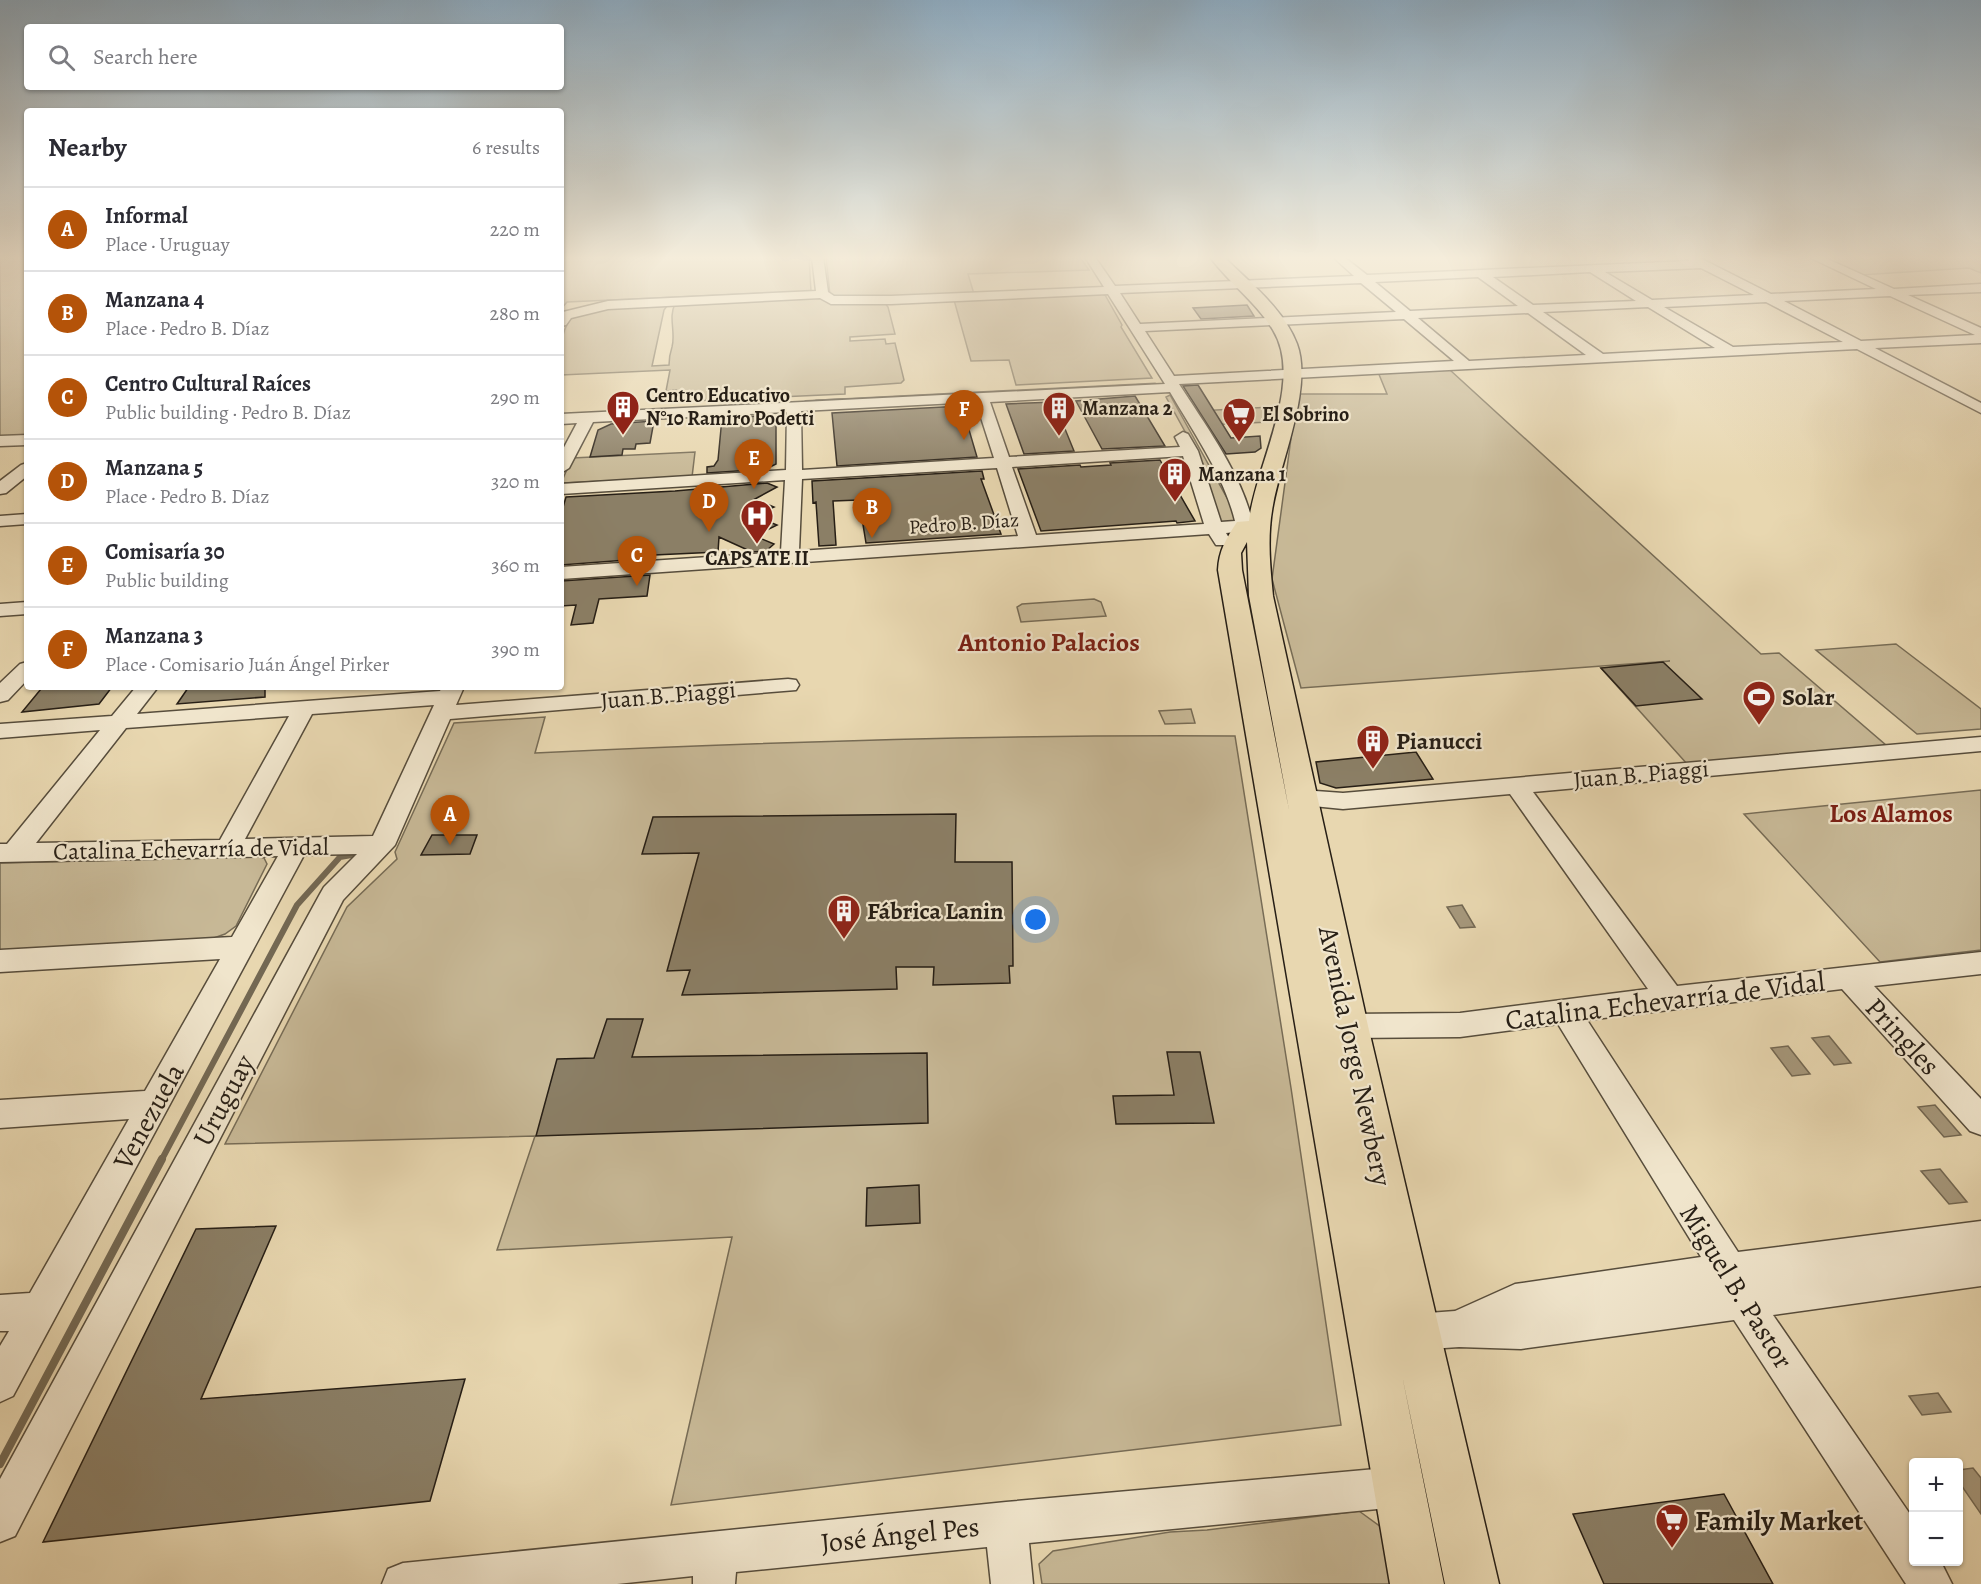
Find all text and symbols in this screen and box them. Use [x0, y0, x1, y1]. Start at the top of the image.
search box [24, 24, 564, 90]
icon: search [45, 41, 78, 74]
text: Search here [93, 42, 198, 72]
text: Nearby [48, 130, 127, 165]
text: 6 results [472, 134, 540, 161]
text: Informal [105, 201, 188, 231]
text: A [61, 216, 74, 243]
text: 220 m [490, 216, 540, 243]
text: Place · Uruguay [105, 231, 230, 258]
text: Manzana 4 [105, 285, 204, 315]
text: B [61, 300, 74, 327]
text: 280 m [490, 300, 540, 327]
text: Place · Pedro B. Díaz [105, 315, 269, 342]
text: Centro Cultural Raíces [105, 369, 311, 399]
place label: Centro Educativo N°10 Ramiro Podetti [646, 382, 814, 432]
text: C [61, 384, 74, 411]
text: 290 m [490, 384, 540, 411]
building icon: Centro Educativo N°10 Ramiro Podetti [605, 389, 641, 436]
pin: F [944, 390, 984, 440]
building icon: Manzana 2 [1041, 390, 1077, 437]
place label: Manzana 2 [1082, 395, 1173, 422]
supermarket icon: El Sobrino [1221, 396, 1257, 443]
text: Public building · Pedro B. Díaz [105, 399, 351, 426]
place label: El Sobrino [1262, 401, 1349, 428]
pin: E [734, 440, 774, 489]
text: Manzana 5 [105, 453, 203, 483]
building icon: Manzana 1 [1157, 456, 1193, 503]
place label: Manzana 1 [1198, 461, 1286, 488]
text: D [61, 468, 74, 495]
text: 320 m [491, 468, 540, 495]
pin: D [690, 482, 728, 532]
text: Place · Pedro B. Díaz [105, 483, 269, 510]
pin: B [852, 488, 892, 538]
hospital icon: CAPS ATE II [739, 498, 775, 545]
street label: Pedro B. Díaz [908, 506, 1020, 541]
pin: C [618, 536, 656, 586]
text: Comisaría 30 [105, 537, 224, 567]
place label: CAPS ATE II [705, 545, 809, 572]
text: E [62, 552, 73, 579]
text: 360 m [491, 552, 540, 579]
text: Public building [105, 567, 229, 594]
text: Manzana 3 [105, 621, 203, 651]
district label: Antonio Palacios [957, 625, 1140, 660]
text: F [62, 636, 73, 663]
text: 390 m [491, 636, 540, 663]
text: Place · Comisario Juán Ángel Pirker [105, 651, 390, 678]
street label: Juan B. Piaggi [599, 673, 737, 717]
sports icon: Solar [1741, 679, 1777, 726]
place label: Solar [1782, 681, 1835, 713]
building icon: Pianucci [1355, 723, 1391, 770]
place label: Pianucci [1396, 725, 1482, 757]
street label: Juan B. Piaggi [1572, 752, 1710, 796]
pin: A [430, 796, 470, 845]
district label: Los Alamos [1829, 796, 1953, 831]
street label: Catalina Echevarría de Vidal [53, 831, 329, 867]
building icon: Fábrica Lanin [826, 893, 862, 940]
place label: Fábrica Lanin [867, 895, 1004, 927]
your location [1021, 905, 1050, 934]
street label: Avenida Jorge Newbery [1309, 922, 1401, 1190]
street label: Catalina Echevarría de Vidal [1503, 963, 1827, 1039]
street label: Pringles [1856, 989, 1948, 1084]
street label: Uruguay [184, 1048, 264, 1153]
street label: Venezuela [104, 1057, 194, 1177]
street label: Miguel B. Pastor [1670, 1197, 1802, 1376]
map controls [1909, 1458, 1963, 1566]
button: + [1909, 1458, 1963, 1512]
supermarket icon: Family Market [1654, 1502, 1690, 1549]
place label: Family Market [1695, 1502, 1863, 1540]
street label: José Ángel Pes [819, 1508, 981, 1562]
button: − [1909, 1512, 1963, 1566]

